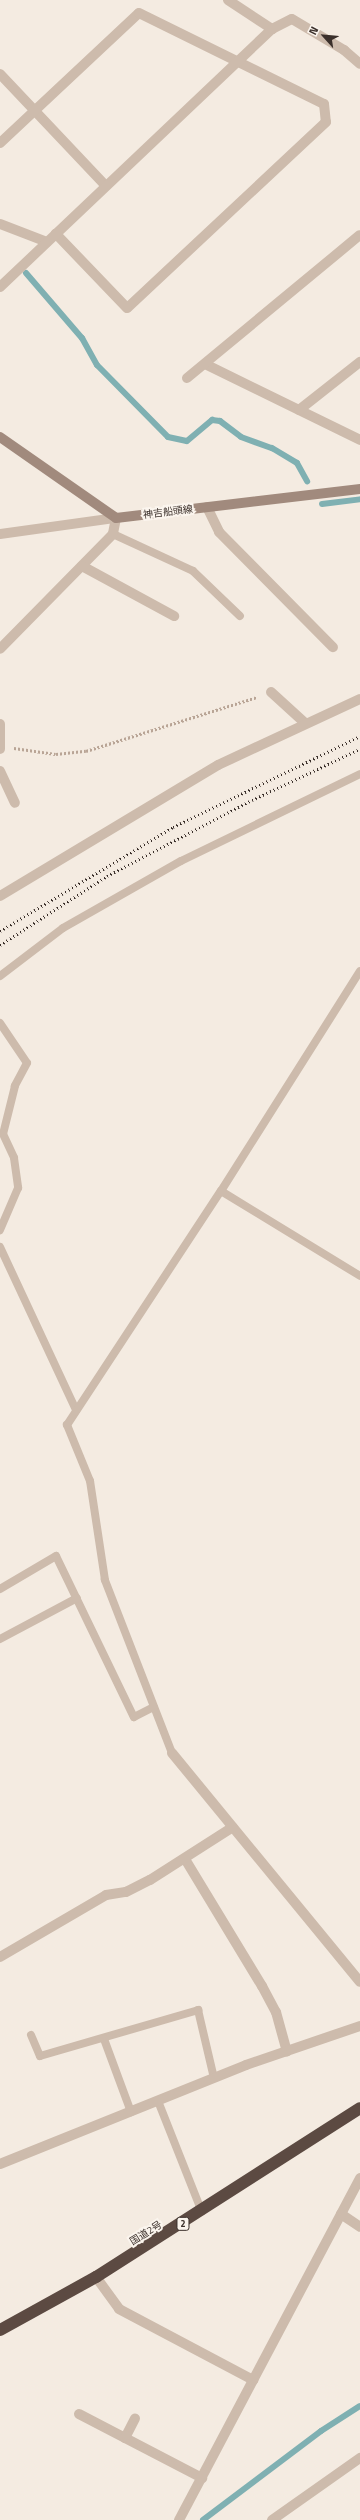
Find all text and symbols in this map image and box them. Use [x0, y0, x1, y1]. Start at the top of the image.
north arrow [304, 16, 344, 56]
text: N [304, 24, 322, 38]
street label: 神吉船頭線 [142, 503, 194, 521]
road number: 2 [176, 2217, 190, 2231]
street label: 国道2号 [128, 2218, 164, 2248]

